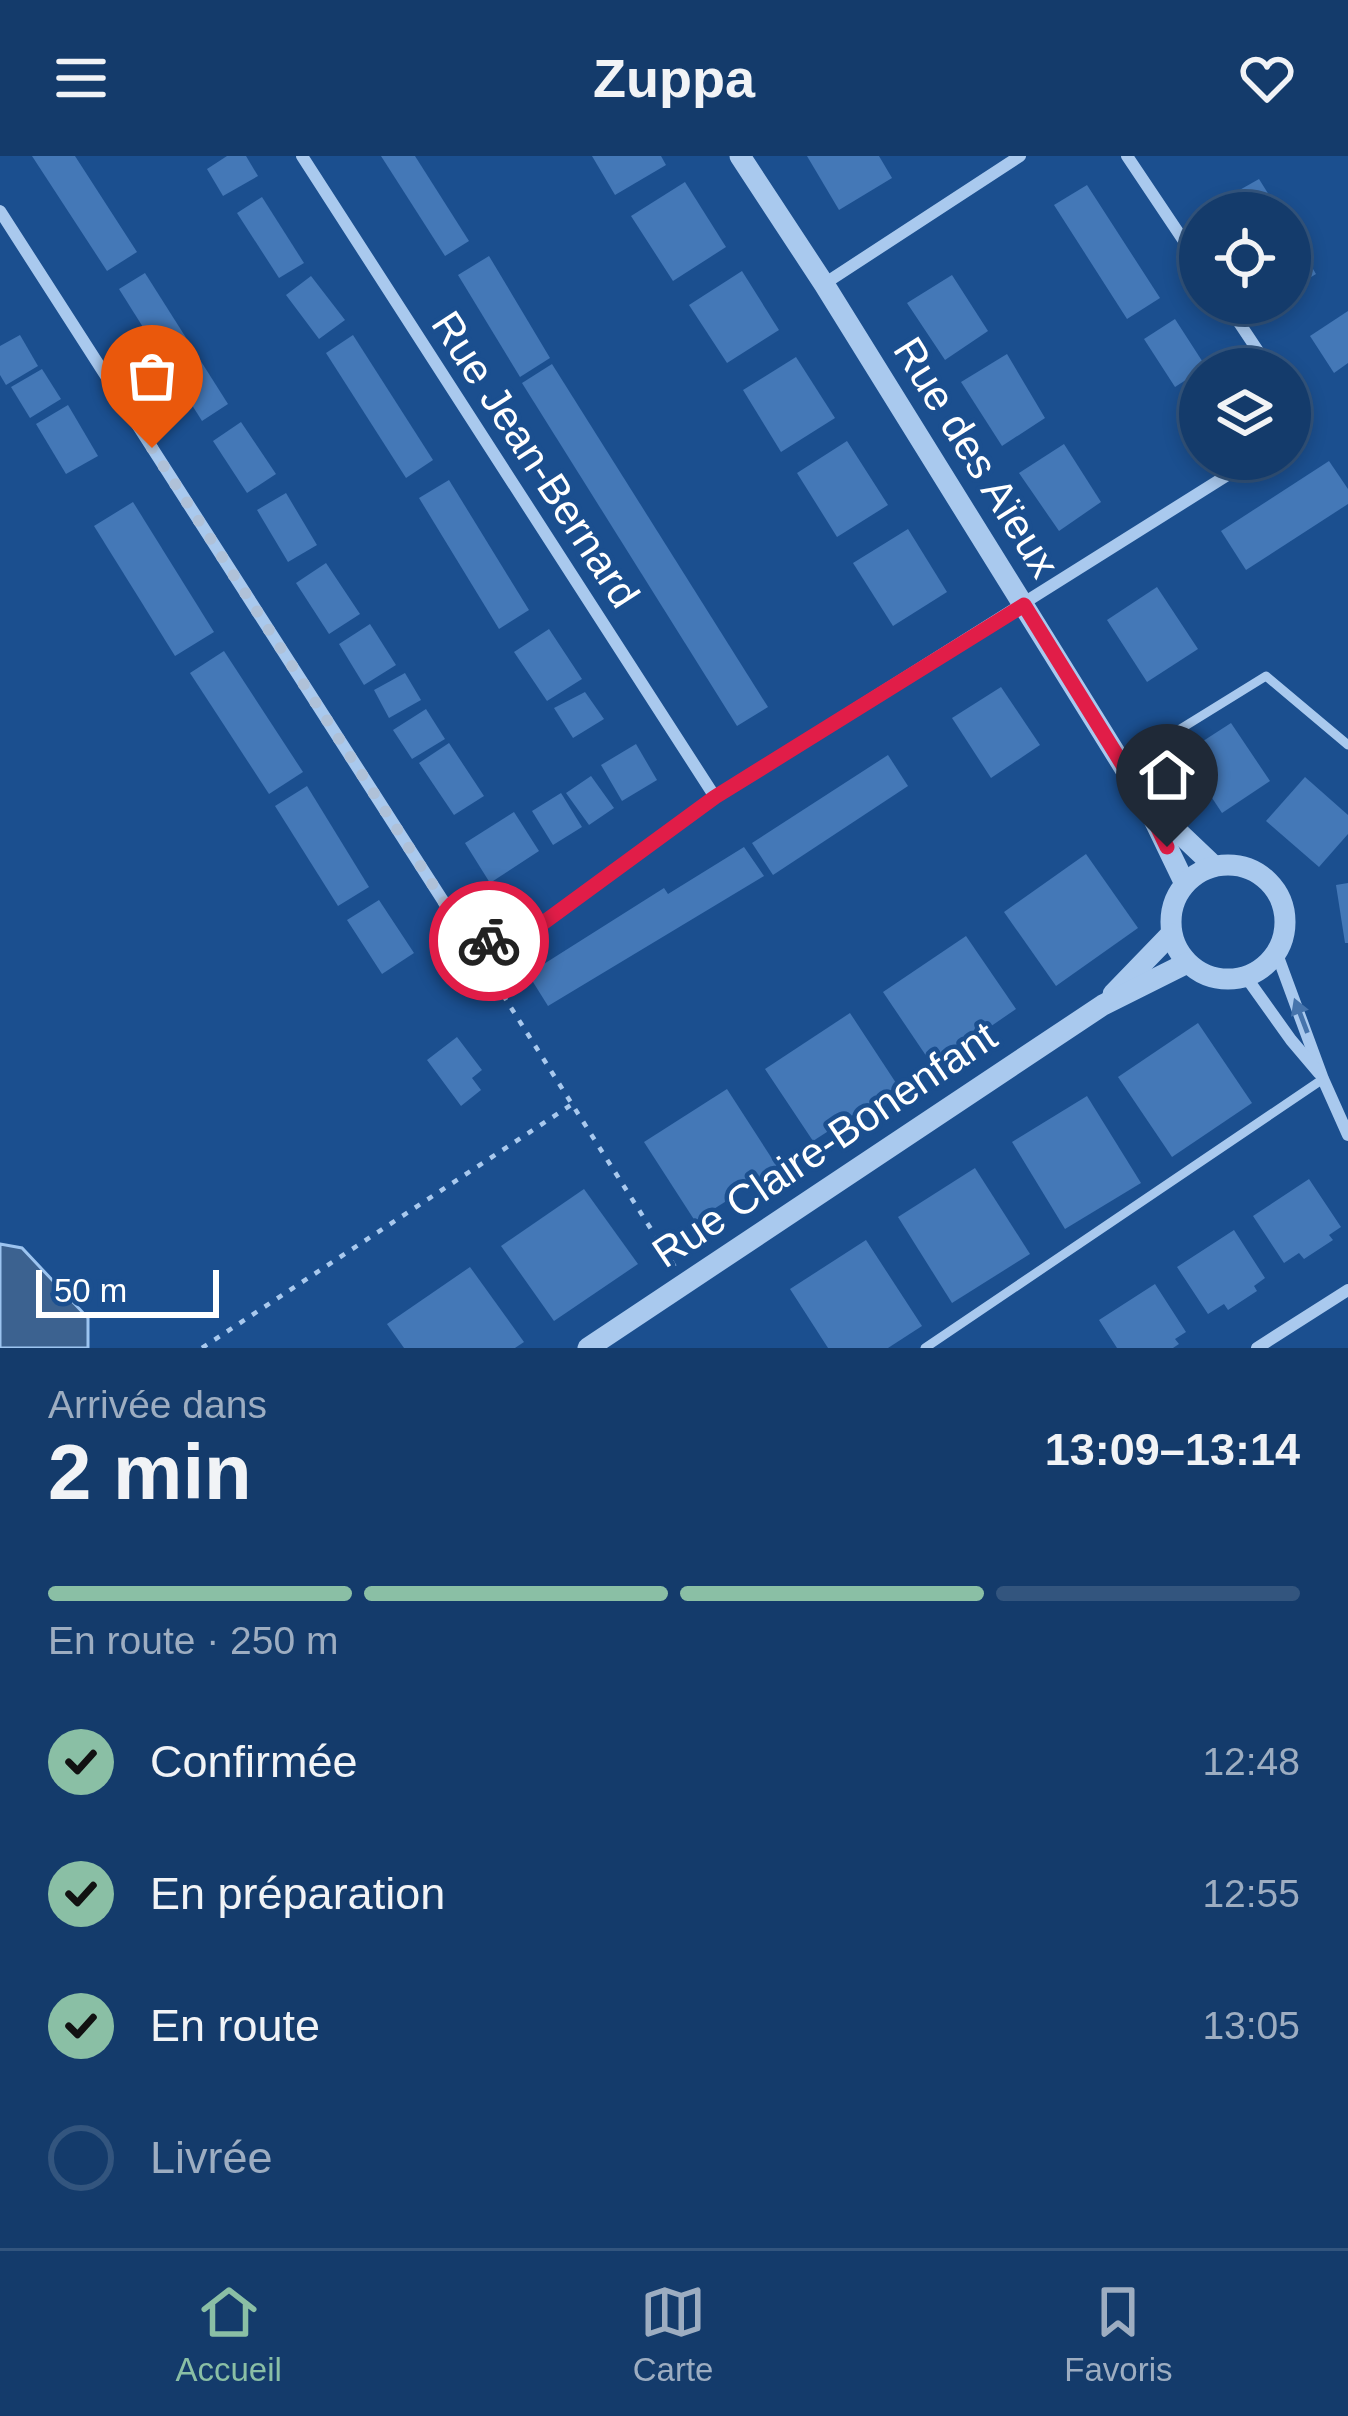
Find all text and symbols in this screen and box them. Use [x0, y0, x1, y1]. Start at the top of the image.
icon: menu [48, 45, 114, 111]
icon: heart [1234, 45, 1300, 111]
text: Zuppa [593, 48, 755, 108]
map controls [1179, 192, 1311, 480]
button: locate [1179, 192, 1311, 324]
street label: Rue Jean-Bernard [422, 303, 649, 616]
pin [101, 325, 203, 448]
street label: Rue des Aïeux [884, 329, 1069, 586]
icon: bag [119, 343, 185, 409]
button: layers [1179, 348, 1311, 480]
pin [1116, 724, 1218, 847]
icon: home [1134, 742, 1200, 808]
courier [429, 881, 549, 1001]
icon: bike [456, 908, 522, 974]
one-way arrow [1290, 998, 1309, 1034]
street label: Rue Claire-Bonenfant [644, 1012, 1005, 1277]
scale bar [36, 1264, 219, 1317]
text: 50 m [54, 1272, 127, 1309]
text: Arrivée dans [48, 1383, 267, 1426]
text: 13:09–13:14 [1045, 1424, 1300, 1475]
text: 2 min [48, 1428, 252, 1516]
text: En route · 250 m [48, 1619, 338, 1662]
icon: check [48, 1729, 114, 1795]
text: Confirmée [150, 1736, 358, 1787]
text: 12:48 [1202, 1740, 1300, 1783]
icon: check [48, 1861, 114, 1927]
text: En préparation [150, 1868, 445, 1919]
text: 12:55 [1202, 1872, 1300, 1915]
icon: check [48, 1993, 114, 2059]
text: En route [150, 2000, 320, 2051]
text: 13:05 [1202, 2004, 1300, 2047]
text: Livrée [150, 2132, 273, 2183]
tab: Accueil [175, 2279, 282, 2389]
tab: Carte [633, 2279, 713, 2389]
tab: Favoris [1064, 2279, 1173, 2389]

